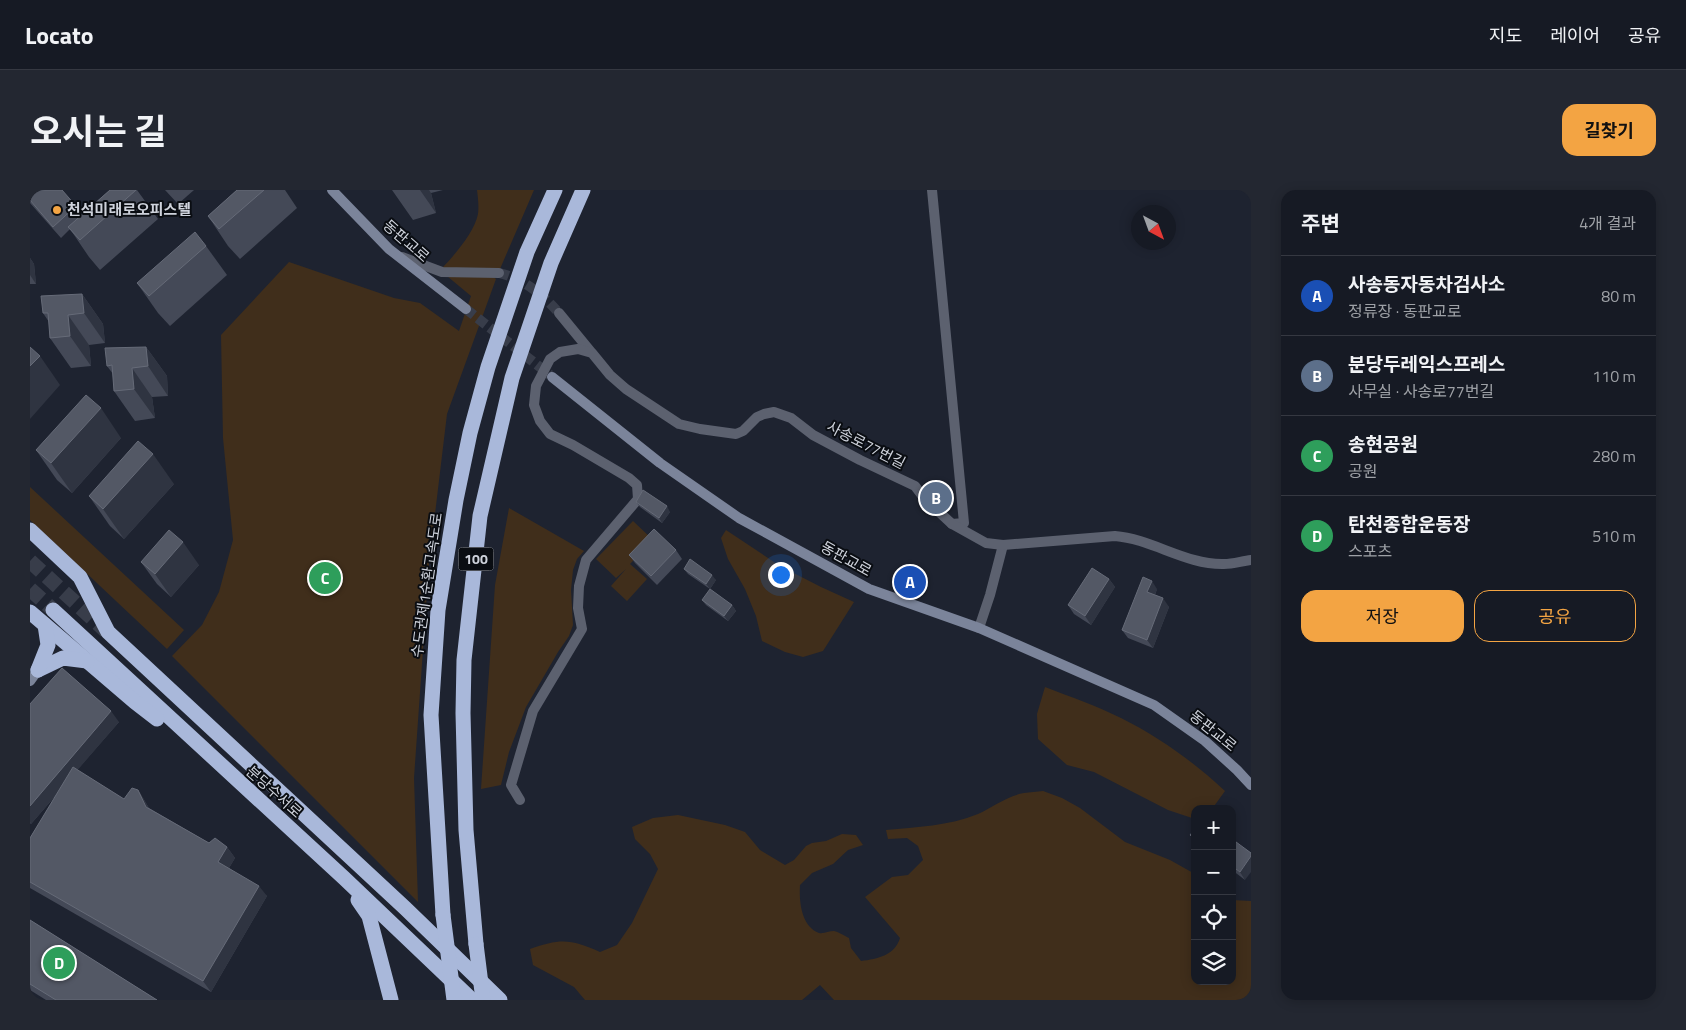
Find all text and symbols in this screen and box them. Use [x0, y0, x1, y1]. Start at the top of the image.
text: Locato [25, 17, 94, 53]
text: 지도 [1489, 22, 1522, 49]
text: 레이어 [1550, 22, 1600, 49]
text: 공유 [1628, 22, 1661, 49]
text: 오시는 길 [30, 104, 167, 158]
button: 길찾기 [1562, 104, 1656, 156]
place label: 천석미래로오피스텔 [67, 198, 191, 221]
marker: 천석미래로오피스텔 [51, 204, 63, 216]
north arrow [1131, 205, 1176, 250]
text: 주변 [1301, 207, 1340, 239]
text: 4개 결과 [1579, 211, 1636, 235]
street label: 동판교로 [378, 214, 435, 267]
text: 사송동자동차검사소 [1348, 269, 1505, 298]
text: A [1312, 284, 1322, 308]
text: 80 m [1601, 284, 1636, 308]
text: 정류장 · 동판교로 [1348, 299, 1462, 323]
text: 분당두레익스프레스 [1348, 349, 1505, 378]
text: B [1312, 364, 1322, 388]
text: 110 m [1592, 364, 1636, 388]
text: 사무실 · 사송로77번길 [1348, 379, 1494, 403]
street label: 사송로77번길 [823, 415, 910, 474]
text: 송현공원 [1348, 429, 1418, 458]
text: C [1313, 444, 1321, 468]
text: 280 m [1592, 444, 1636, 468]
text: 공원 [1348, 459, 1377, 483]
pin: B [920, 479, 952, 517]
text: 탄천종합운동장 [1348, 509, 1470, 538]
street label: 수도권제1순환고속도로 [405, 511, 448, 659]
text: D [1312, 524, 1322, 548]
text: 510 m [1592, 524, 1636, 548]
street label: 동판교로 [817, 535, 876, 582]
text: 스포츠 [1348, 539, 1392, 563]
road number: 100 [458, 548, 494, 570]
pin: C [309, 559, 341, 597]
your location [768, 562, 794, 588]
pin: A [894, 563, 926, 601]
button: 저장 [1301, 590, 1464, 642]
button: 공유 [1474, 590, 1636, 642]
street label: 동판교로 [1185, 704, 1242, 757]
street label: 분당수서로 [241, 760, 308, 823]
map controls [1191, 805, 1236, 985]
button: + [1191, 805, 1236, 850]
button: − [1191, 850, 1236, 895]
button: locate [1191, 895, 1236, 940]
button: layers [1191, 940, 1236, 985]
pin: D [43, 944, 75, 982]

